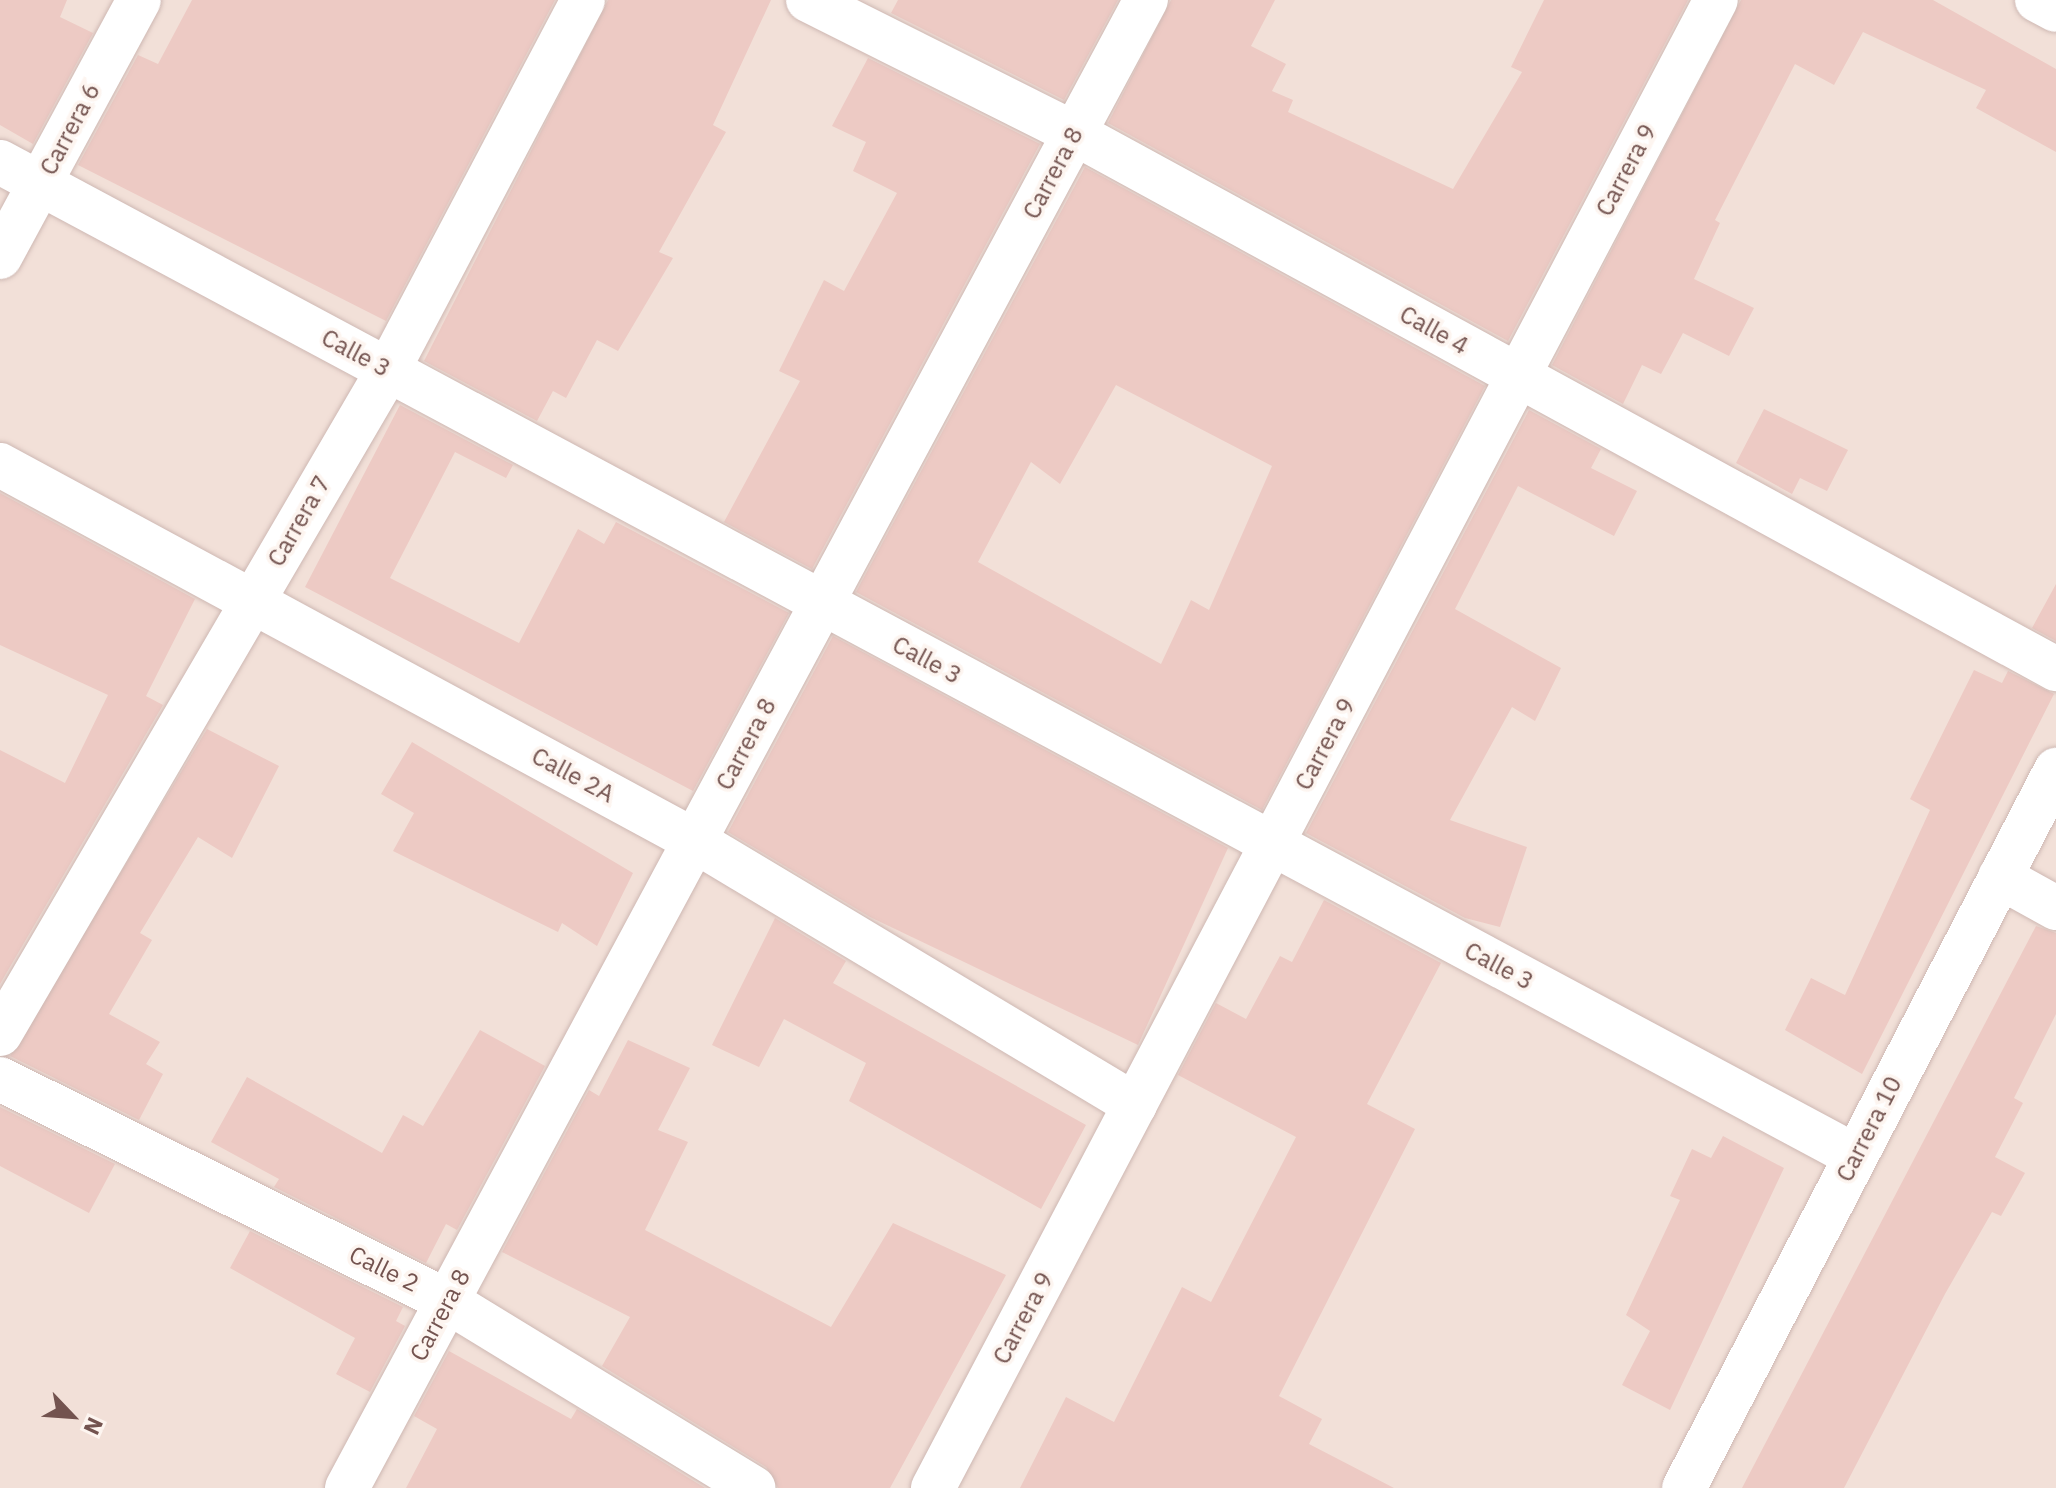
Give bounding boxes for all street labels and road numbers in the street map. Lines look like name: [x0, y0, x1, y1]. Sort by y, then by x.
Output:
street label: Carrera 6: [34, 78, 106, 180]
street label: Carrera 9: [1590, 119, 1662, 221]
street label: Carrera 8: [1017, 122, 1089, 224]
street label: Calle 4: [1395, 299, 1473, 361]
street label: Calle 3: [317, 323, 395, 383]
street label: Carrera 7: [262, 471, 336, 571]
street label: Calle 3: [888, 630, 966, 690]
street label: Carrera 8: [710, 693, 782, 795]
street label: Carrera 9: [1289, 693, 1361, 795]
street label: Calle 2A: [527, 741, 619, 809]
street label: Calle 3: [1460, 936, 1538, 996]
street label: Carrera 10: [1830, 1072, 1908, 1186]
street label: Calle 2: [344, 1240, 424, 1298]
street label: Carrera 8: [404, 1264, 476, 1366]
street label: Carrera 9: [987, 1267, 1059, 1369]

